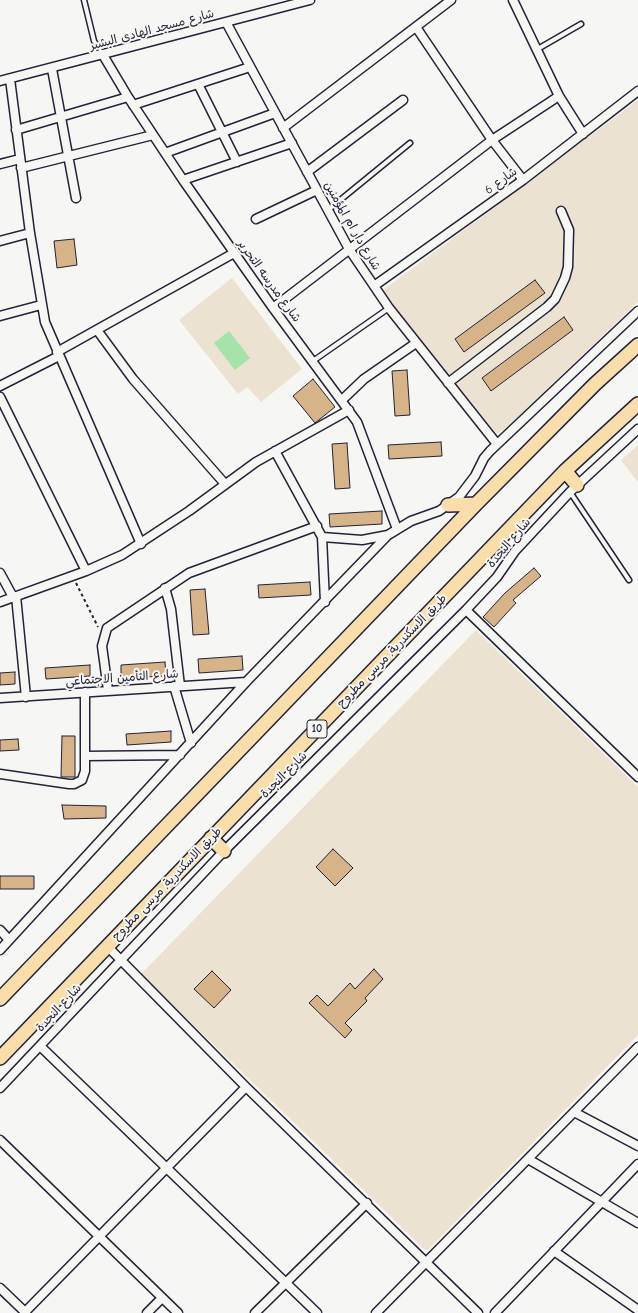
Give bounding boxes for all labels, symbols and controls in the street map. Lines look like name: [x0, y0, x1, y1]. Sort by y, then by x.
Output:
street label: شارع مسجد الهادى البشير: [88, 6, 216, 54]
street label: شارع 6: [482, 164, 520, 198]
street label: شارع دار ام المؤمنين: [321, 179, 383, 273]
street label: شارع مدرسه التحرير: [234, 237, 304, 325]
street label: شارع النجدة: [484, 515, 534, 571]
street label: طريق الاسكندرية, مرسى مطروح: [334, 591, 450, 711]
street label: شارع التأمين الاجتماعي: [65, 667, 179, 689]
road number: 10: [307, 720, 327, 738]
street label: شارع النجدة: [258, 749, 310, 801]
street label: طريق الاسكندرية, مرسى مطروح: [109, 824, 225, 944]
street label: شارع النجدة: [33, 981, 85, 1035]

